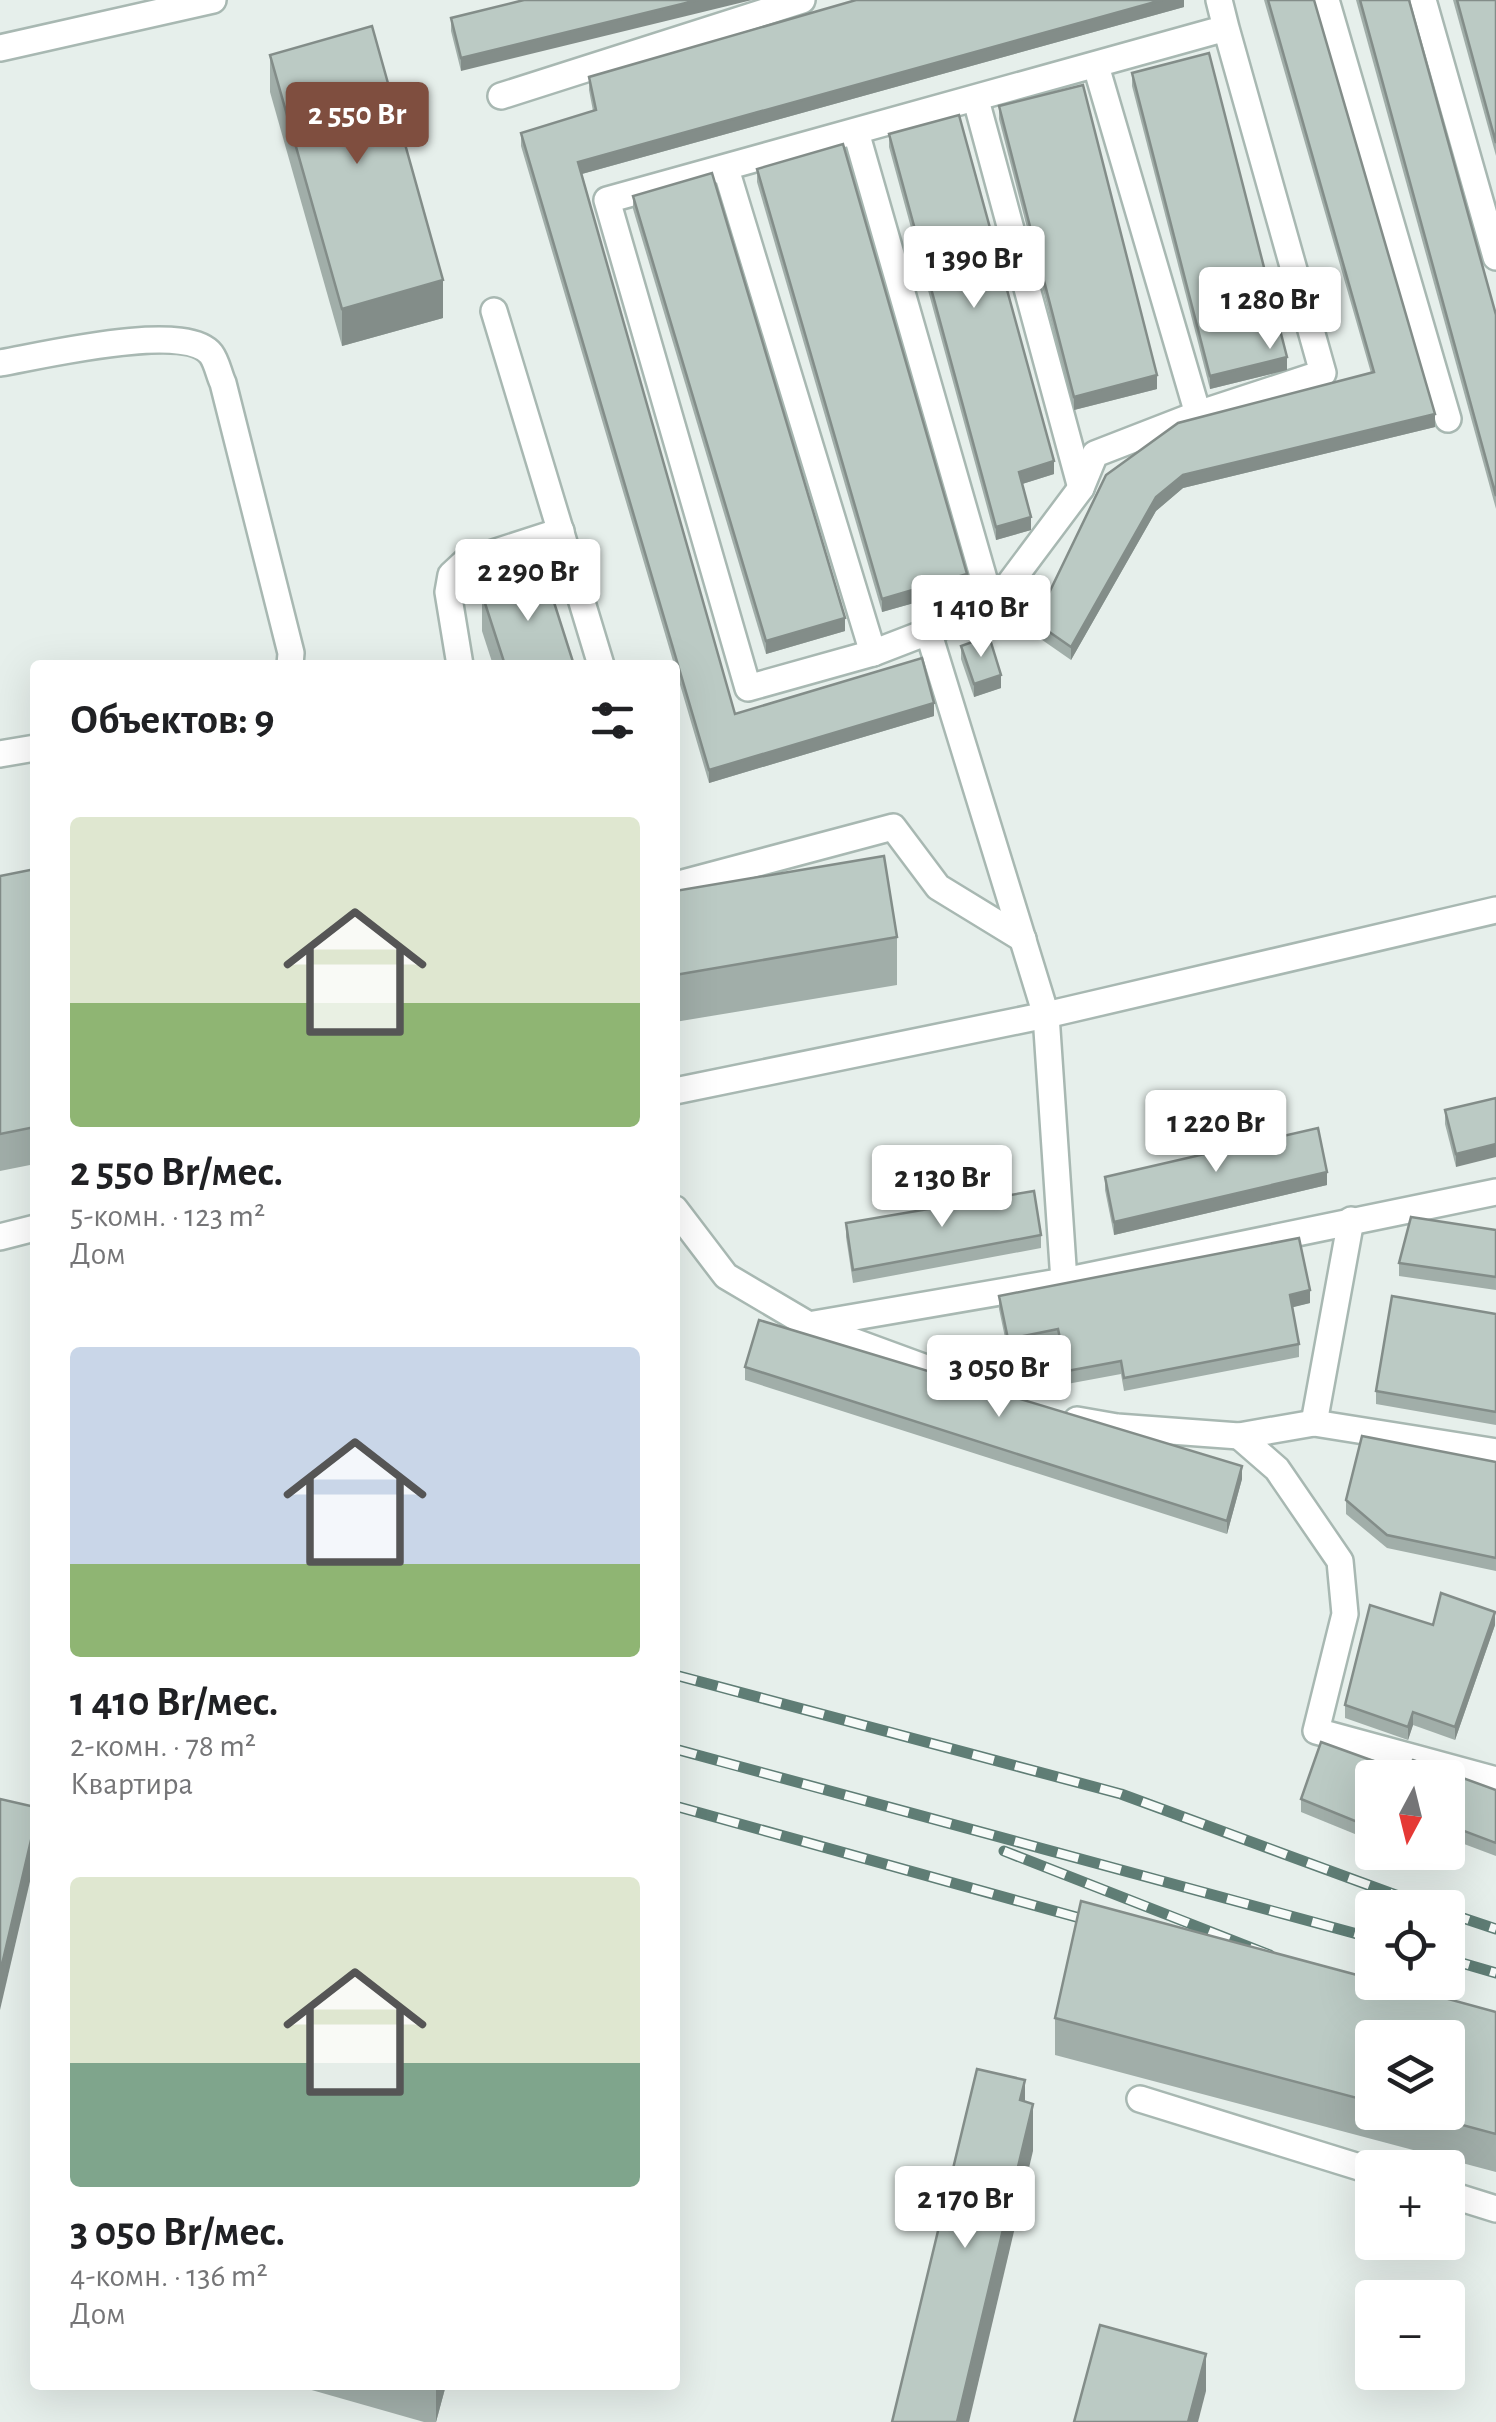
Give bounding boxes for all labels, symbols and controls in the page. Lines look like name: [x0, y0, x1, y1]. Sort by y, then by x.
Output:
pin: 2 550 Br: [254, 82, 460, 167]
text: 2 550 Br: [308, 98, 406, 130]
pin: 1 390 Br: [871, 226, 1077, 311]
text: 1 390 Br: [926, 242, 1022, 274]
pin: 1 280 Br: [1167, 267, 1373, 352]
text: 1 280 Br: [1221, 283, 1319, 315]
pin: 2 290 Br: [425, 539, 631, 624]
text: 2 290 Br: [477, 555, 579, 587]
pin: 1 410 Br: [878, 575, 1084, 660]
text: 1 410 Br: [934, 591, 1028, 623]
icon: filters: [585, 693, 640, 748]
text: Объектов: 9: [70, 699, 274, 741]
icon: home: [265, 882, 445, 1062]
pin: 1 220 Br: [1113, 1090, 1319, 1175]
text: 1 220 Br: [1167, 1106, 1265, 1138]
pin: 2 130 Br: [839, 1145, 1045, 1230]
text: 2 550 Br/мес.: [70, 1151, 283, 1193]
text: 2 130 Br: [894, 1161, 990, 1193]
text: 5-комн. · 123 m²: [70, 1200, 265, 1232]
text: Дом: [70, 1238, 126, 1270]
pin: 3 050 Br: [896, 1335, 1102, 1420]
text: 3 050 Br: [949, 1351, 1049, 1383]
icon: home: [265, 1412, 445, 1592]
text: 1 410 Br/мес.: [70, 1681, 278, 1723]
text: 2-комн. · 78 m²: [70, 1730, 256, 1762]
north arrow: [1355, 1760, 1465, 1870]
map controls: [1355, 1760, 1465, 2390]
text: Квартира: [70, 1768, 193, 1800]
button: locate: [1355, 1890, 1465, 2000]
icon: home: [265, 1942, 445, 2122]
button: layers: [1355, 2020, 1465, 2130]
button: +: [1355, 2150, 1465, 2260]
pin: 2 170 Br: [862, 2166, 1068, 2251]
text: 2 170 Br: [917, 2182, 1013, 2214]
text: 3 050 Br/мес.: [70, 2211, 285, 2253]
text: 4-комн. · 136 m²: [70, 2260, 268, 2292]
button: −: [1355, 2280, 1465, 2390]
text: Дом: [70, 2298, 126, 2330]

